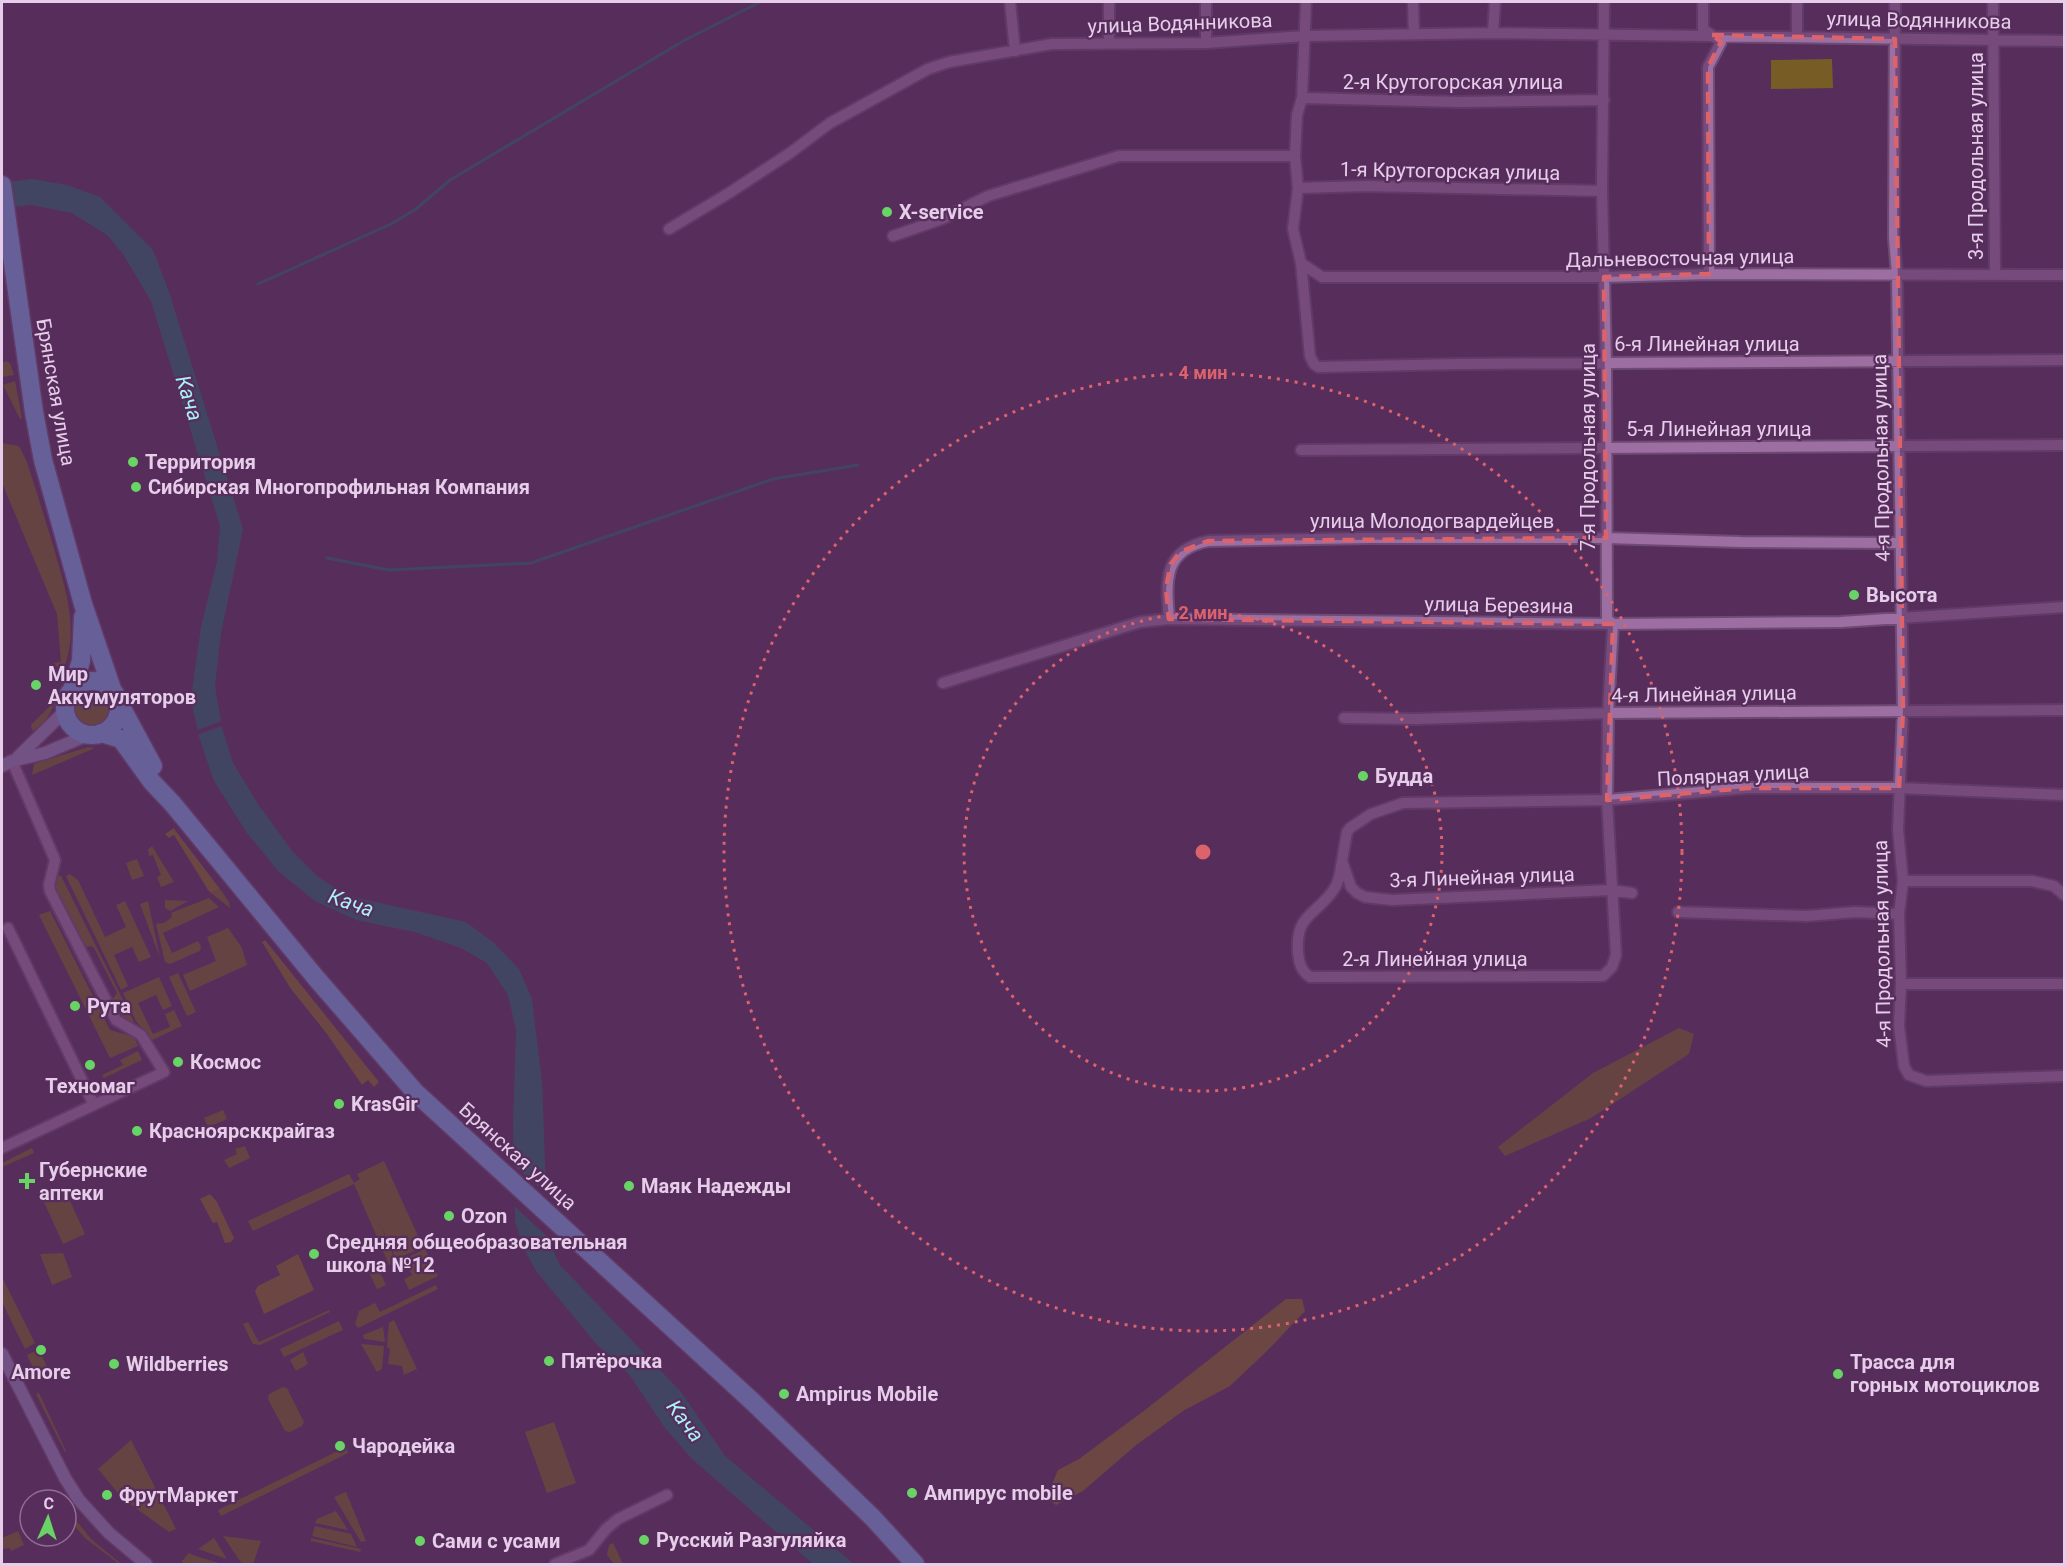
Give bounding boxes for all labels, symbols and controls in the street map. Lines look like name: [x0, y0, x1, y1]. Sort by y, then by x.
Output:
street label: улица Водянникова: [1826, 6, 2012, 34]
street label: улица Водянникова: [1087, 8, 1273, 38]
street label: 3-я Продольная улица: [1964, 52, 1988, 260]
street label: 2-я Крутогорская улица: [1343, 70, 1563, 94]
street label: 1-я Крутогорская улица: [1340, 157, 1560, 185]
place label: X-service: [899, 200, 984, 224]
marker: X-service: [880, 205, 894, 219]
street label: Дальневосточная улица: [1566, 244, 1794, 272]
street label: Брянская улица: [31, 316, 81, 468]
street label: 6-я Линейная улица: [1614, 332, 1800, 356]
street label: 7-я Продольная улица: [1576, 343, 1600, 551]
street label: 4-я Продольная улица: [1867, 354, 1895, 562]
text: 4 мин: [1179, 362, 1227, 383]
water label: Кача: [170, 372, 208, 424]
street label: 5-я Линейная улица: [1626, 417, 1812, 441]
place label: Территория: [145, 450, 256, 474]
marker: Территория: [126, 455, 140, 469]
place label: Сибирская Многопрофильная Компания: [148, 475, 530, 499]
marker: Сибирская Многопрофильная Компания: [129, 480, 143, 494]
street label: улица Молодогвардейцев: [1310, 509, 1554, 533]
place label: Высота: [1866, 583, 1938, 607]
marker: Высота: [1847, 588, 1861, 602]
street label: улица Березина: [1424, 592, 1574, 618]
text: 2 мин: [1179, 602, 1227, 623]
place label: Мир Аккумуляторов: [48, 662, 196, 709]
marker: Мир Аккумуляторов: [29, 678, 43, 692]
street label: 4-я Линейная улица: [1611, 680, 1797, 708]
street label: Полярная улица: [1656, 759, 1810, 791]
place label: Будда: [1375, 764, 1433, 788]
marker: Будда: [1356, 769, 1370, 783]
street label: 4-я Продольная улица: [1868, 840, 1896, 1048]
centre of rings: [1193, 842, 1213, 862]
street label: 3-я Линейная улица: [1389, 862, 1575, 892]
water label: Кача: [325, 884, 377, 922]
street label: 2-я Линейная улица: [1342, 947, 1528, 971]
place label: Рута: [87, 994, 131, 1018]
marker: Рута: [68, 999, 82, 1013]
place label: Космос: [190, 1050, 261, 1074]
marker: Космос: [171, 1055, 185, 1069]
marker: Техномаг: [83, 1058, 97, 1072]
place label: Техномаг: [45, 1074, 135, 1098]
place label: KrasGir: [351, 1092, 419, 1116]
marker: KrasGir: [332, 1097, 346, 1111]
street label: Брянская улица: [454, 1097, 582, 1215]
place label: Красноярсккрайгаз: [149, 1119, 335, 1143]
marker: Красноярсккрайгаз: [130, 1124, 144, 1138]
place label: Губернские аптеки: [39, 1158, 147, 1205]
marker: Губернские аптеки: [20, 1174, 34, 1188]
place label: Маяк Надежды: [641, 1174, 791, 1198]
marker: Маяк Надежды: [622, 1179, 636, 1193]
place label: Ozon: [461, 1204, 507, 1228]
marker: Ozon: [442, 1209, 456, 1223]
place label: Средняя общеобразовательная школа №12: [326, 1230, 628, 1277]
marker: Средняя общеобразовательная школа №12: [307, 1247, 321, 1261]
marker: Amore: [34, 1343, 48, 1357]
place label: Пятёрочка: [561, 1349, 663, 1373]
place label: Трасса для горных мотоциклов: [1850, 1350, 2040, 1397]
place label: Wildberries: [126, 1352, 228, 1376]
marker: Пятёрочка: [542, 1354, 556, 1368]
marker: Wildberries: [107, 1357, 121, 1371]
place label: Amore: [11, 1360, 71, 1384]
marker: Трасса для горных мотоциклов: [1831, 1367, 1845, 1381]
place label: Ampirus Mobile: [796, 1382, 938, 1406]
marker: Ampirus Mobile: [777, 1387, 791, 1401]
water label: Кача: [661, 1395, 709, 1447]
place label: Чародейка: [352, 1434, 455, 1458]
marker: Чародейка: [333, 1439, 347, 1453]
place label: Ампирус mobile: [924, 1481, 1073, 1505]
place label: ФрутМаркет: [119, 1483, 238, 1507]
marker: Ампирус mobile: [905, 1486, 919, 1500]
north arrow: [18, 1488, 78, 1548]
marker: ФрутМаркет: [100, 1488, 114, 1502]
text: С: [43, 1494, 54, 1513]
place label: Русский Разгуляйка: [656, 1528, 847, 1552]
place label: Сами с усами: [432, 1529, 560, 1553]
marker: Русский Разгуляйка: [637, 1533, 651, 1547]
marker: Сами с усами: [413, 1534, 427, 1548]

